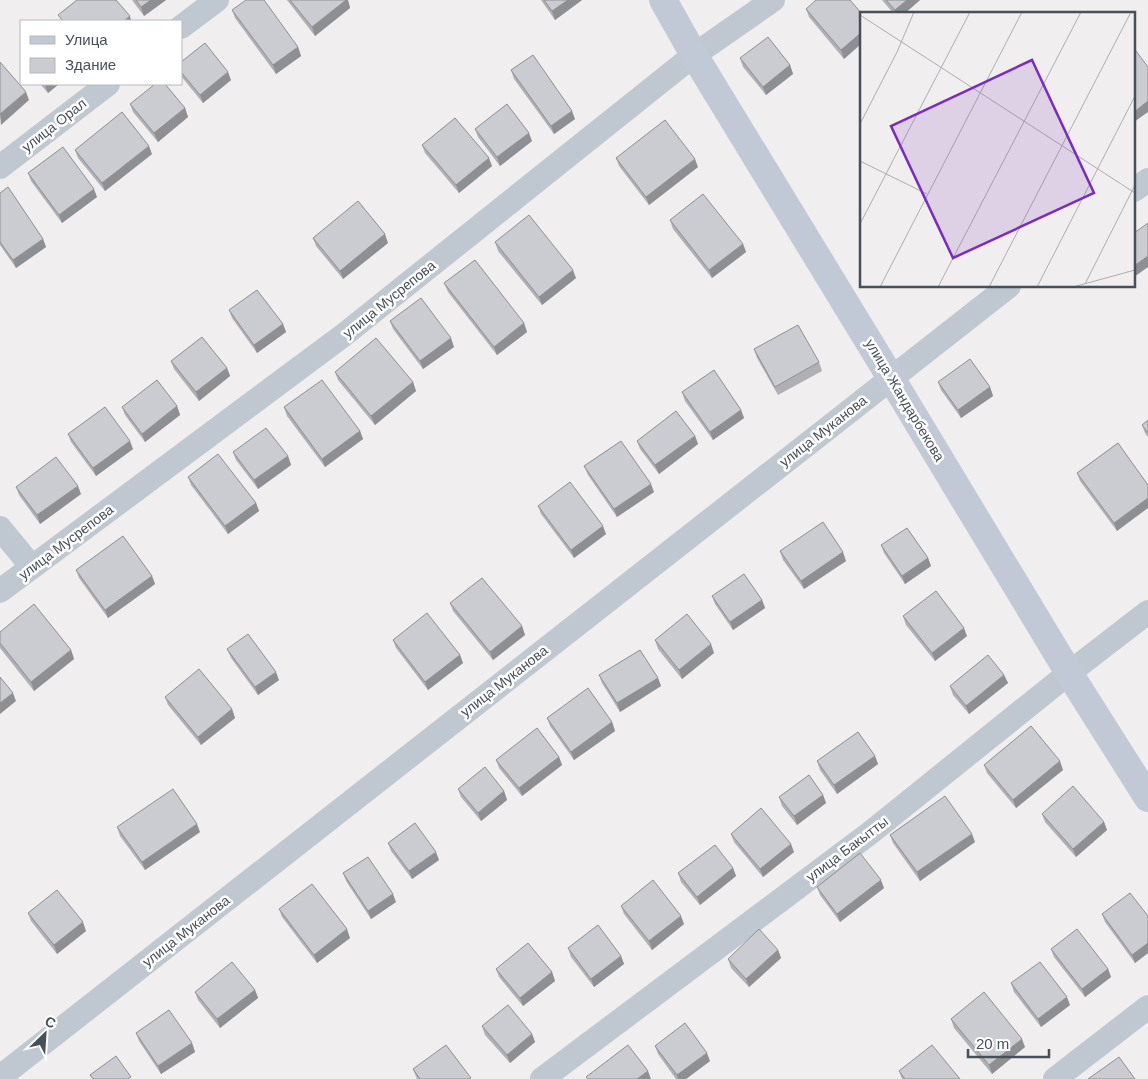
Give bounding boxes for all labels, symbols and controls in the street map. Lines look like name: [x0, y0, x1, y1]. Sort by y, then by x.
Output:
inset map: [860, 12, 1136, 288]
legend: [20, 20, 182, 85]
text: Улица: [65, 31, 108, 48]
text: Здание: [65, 56, 116, 73]
street label: улица Орал: [19, 95, 89, 155]
street label: улица Мусрепова: [340, 257, 439, 341]
street label: улица Жандарбекова: [862, 336, 948, 464]
street label: улица Муканова: [776, 392, 870, 470]
street label: улица Мусрепова: [16, 501, 117, 583]
street label: улица Муканова: [457, 642, 551, 720]
street label: улица Бакытты: [803, 813, 891, 885]
street label: улица Муканова: [139, 892, 233, 970]
north arrow: [20, 1009, 70, 1059]
text: С: [43, 1013, 58, 1032]
scale bar: [968, 1026, 1049, 1058]
text: 20 m: [976, 1035, 1009, 1052]

